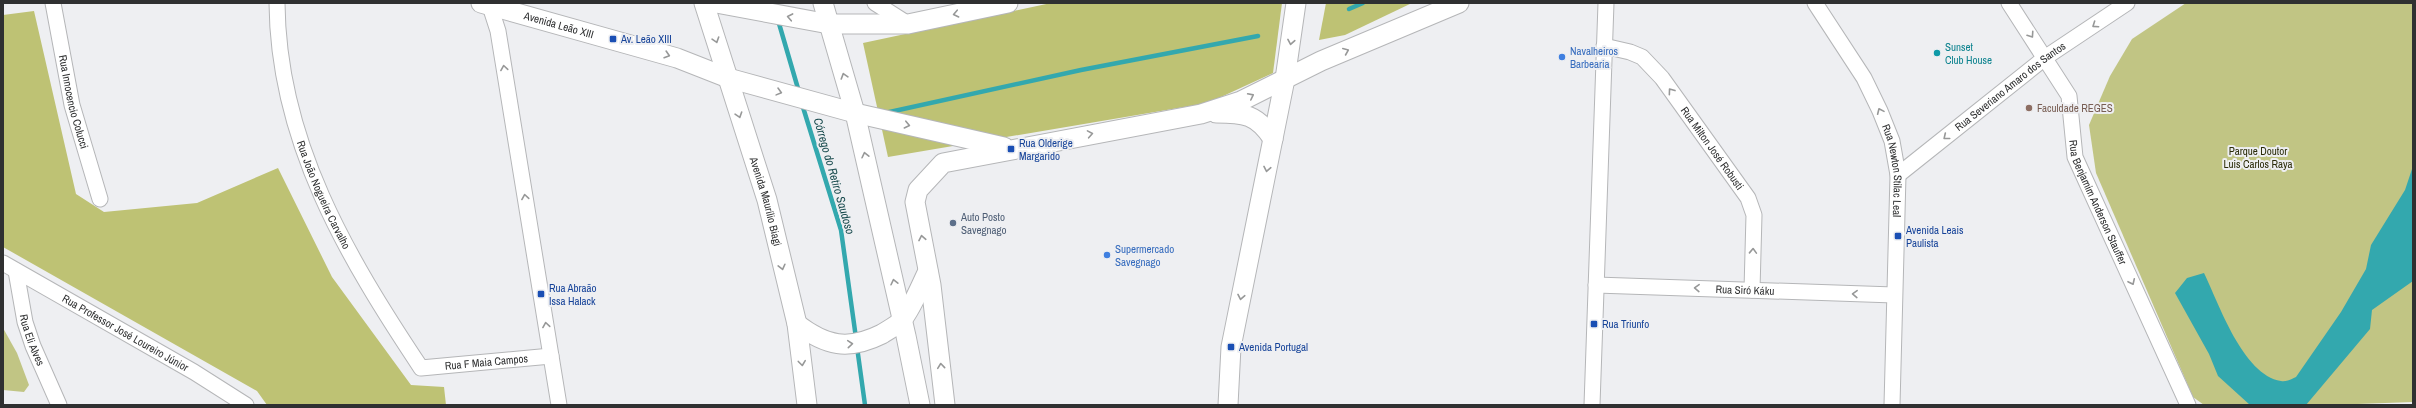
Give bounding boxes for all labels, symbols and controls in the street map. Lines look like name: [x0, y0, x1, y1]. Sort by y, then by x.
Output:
street label: Avenida Leão XIII: [522, 8, 595, 41]
one-way arrow: [953, 9, 959, 17]
one-way arrow: [787, 13, 794, 22]
one-way arrow: [2092, 20, 2099, 27]
one-way arrow: [2026, 31, 2033, 38]
place label: Av. Leão XIII: [620, 32, 672, 46]
marker: Av. Leão XIII: [608, 34, 618, 44]
one-way arrow: [711, 36, 719, 43]
one-way arrow: [1288, 39, 1296, 45]
street label: Rua Severiano Amaro dos Santos: [1952, 39, 2069, 134]
place label: Sunset Club House: [1945, 40, 1992, 67]
place label: Navalheiros Barbearia: [1570, 44, 1619, 71]
one-way arrow: [1341, 48, 1349, 56]
marker: Sunset Club House: [1932, 48, 1942, 58]
one-way arrow: [663, 50, 670, 59]
marker: Navalheiros Barbearia: [1557, 52, 1567, 62]
street label: Rua Innocencio Colucci: [56, 54, 92, 150]
one-way arrow: [500, 65, 509, 72]
one-way arrow: [840, 72, 849, 79]
one-way arrow: [775, 87, 782, 96]
one-way arrow: [1669, 88, 1676, 95]
one-way arrow: [1246, 93, 1254, 101]
place label: Faculdade REGES: [2037, 101, 2113, 115]
marker: Faculdade REGES: [2024, 103, 2034, 113]
street label: Rua Milton José Robusti: [1678, 104, 1747, 192]
one-way arrow: [1877, 108, 1885, 116]
one-way arrow: [735, 111, 743, 118]
water label: Córrego do Retiro Saudoso: [810, 116, 858, 237]
one-way arrow: [904, 120, 910, 128]
street label: Rua Newton Stilac Leal: [1879, 122, 1905, 217]
one-way arrow: [1087, 130, 1094, 139]
one-way arrow: [1944, 132, 1951, 139]
place label: Rua Olderige Margarido: [1019, 136, 1073, 163]
street label: Rua João Nogueira Carvalho: [294, 139, 354, 251]
street label: Rua Benjamim Anderson Stauffer: [2066, 139, 2130, 267]
marker: Rua Olderige Margarido: [1006, 144, 1016, 154]
park label: Parque Doutor Luis Carlos Raya: [2223, 144, 2293, 171]
one-way arrow: [861, 152, 869, 158]
street label: Avenida Maurílio Biagi: [746, 154, 785, 247]
one-way arrow: [1263, 166, 1271, 172]
one-way arrow: [522, 194, 530, 200]
place label: Auto Posto Savegnago: [960, 210, 1007, 237]
marker: Auto Posto Savegnago: [948, 218, 958, 228]
place label: Avenida Leais Paulista: [1905, 223, 1964, 250]
marker: Avenida Leais Paulista: [1893, 231, 1903, 241]
one-way arrow: [919, 235, 927, 241]
place label: Supermercado Savegnago: [1115, 242, 1174, 269]
one-way arrow: [1749, 248, 1757, 254]
marker: Supermercado Savegnago: [1102, 250, 1112, 260]
one-way arrow: [778, 264, 786, 270]
one-way arrow: [2127, 277, 2135, 285]
one-way arrow: [890, 279, 898, 285]
place label: Rua Abraão Issa Halack: [549, 281, 597, 308]
street label: Rua Siró Káku: [1715, 282, 1775, 298]
one-way arrow: [1694, 284, 1700, 292]
marker: Rua Abraão Issa Halack: [536, 289, 546, 299]
one-way arrow: [1852, 289, 1858, 298]
street label: Rua Professor José Loureiro Júnior: [60, 291, 191, 374]
one-way arrow: [1238, 294, 1246, 300]
street label: Rua Eli Alves: [17, 313, 48, 368]
place label: Rua Triunfo: [1602, 317, 1649, 331]
marker: Rua Triunfo: [1589, 319, 1599, 329]
one-way arrow: [543, 322, 551, 328]
one-way arrow: [847, 339, 853, 348]
place label: Avenida Portugal: [1238, 340, 1308, 354]
marker: Avenida Portugal: [1226, 342, 1236, 352]
street label: Rua F Maia Campos: [444, 351, 529, 373]
one-way arrow: [797, 360, 806, 366]
one-way arrow: [937, 363, 946, 369]

